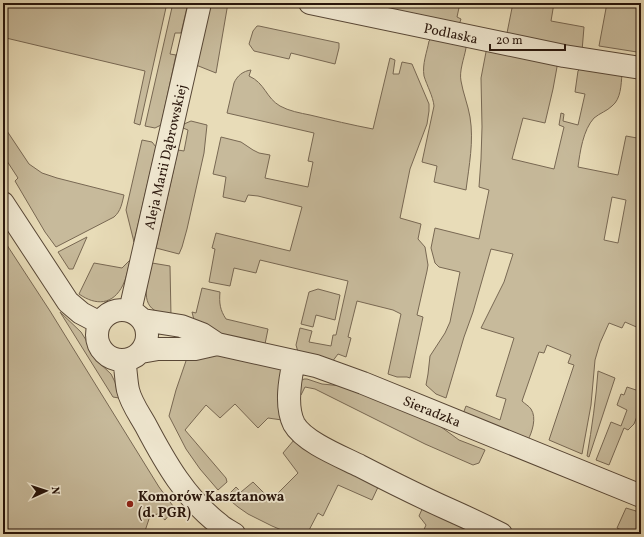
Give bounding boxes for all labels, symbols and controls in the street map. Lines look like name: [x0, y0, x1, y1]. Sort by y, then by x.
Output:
street label: Podlaska: [422, 19, 480, 49]
scale bar: [490, 26, 565, 52]
text: 20 m: [496, 33, 523, 49]
street label: Aleja Marii Dąbrowskiej: [140, 83, 192, 232]
street label: Sieradzka: [400, 392, 463, 433]
north arrow: [26, 471, 66, 511]
text: N: [47, 486, 62, 495]
place label: Komorów Kasztanowa (d. PGR): [138, 488, 285, 523]
marker: Komorów Kasztanowa (d. PGR): [125, 499, 135, 509]

